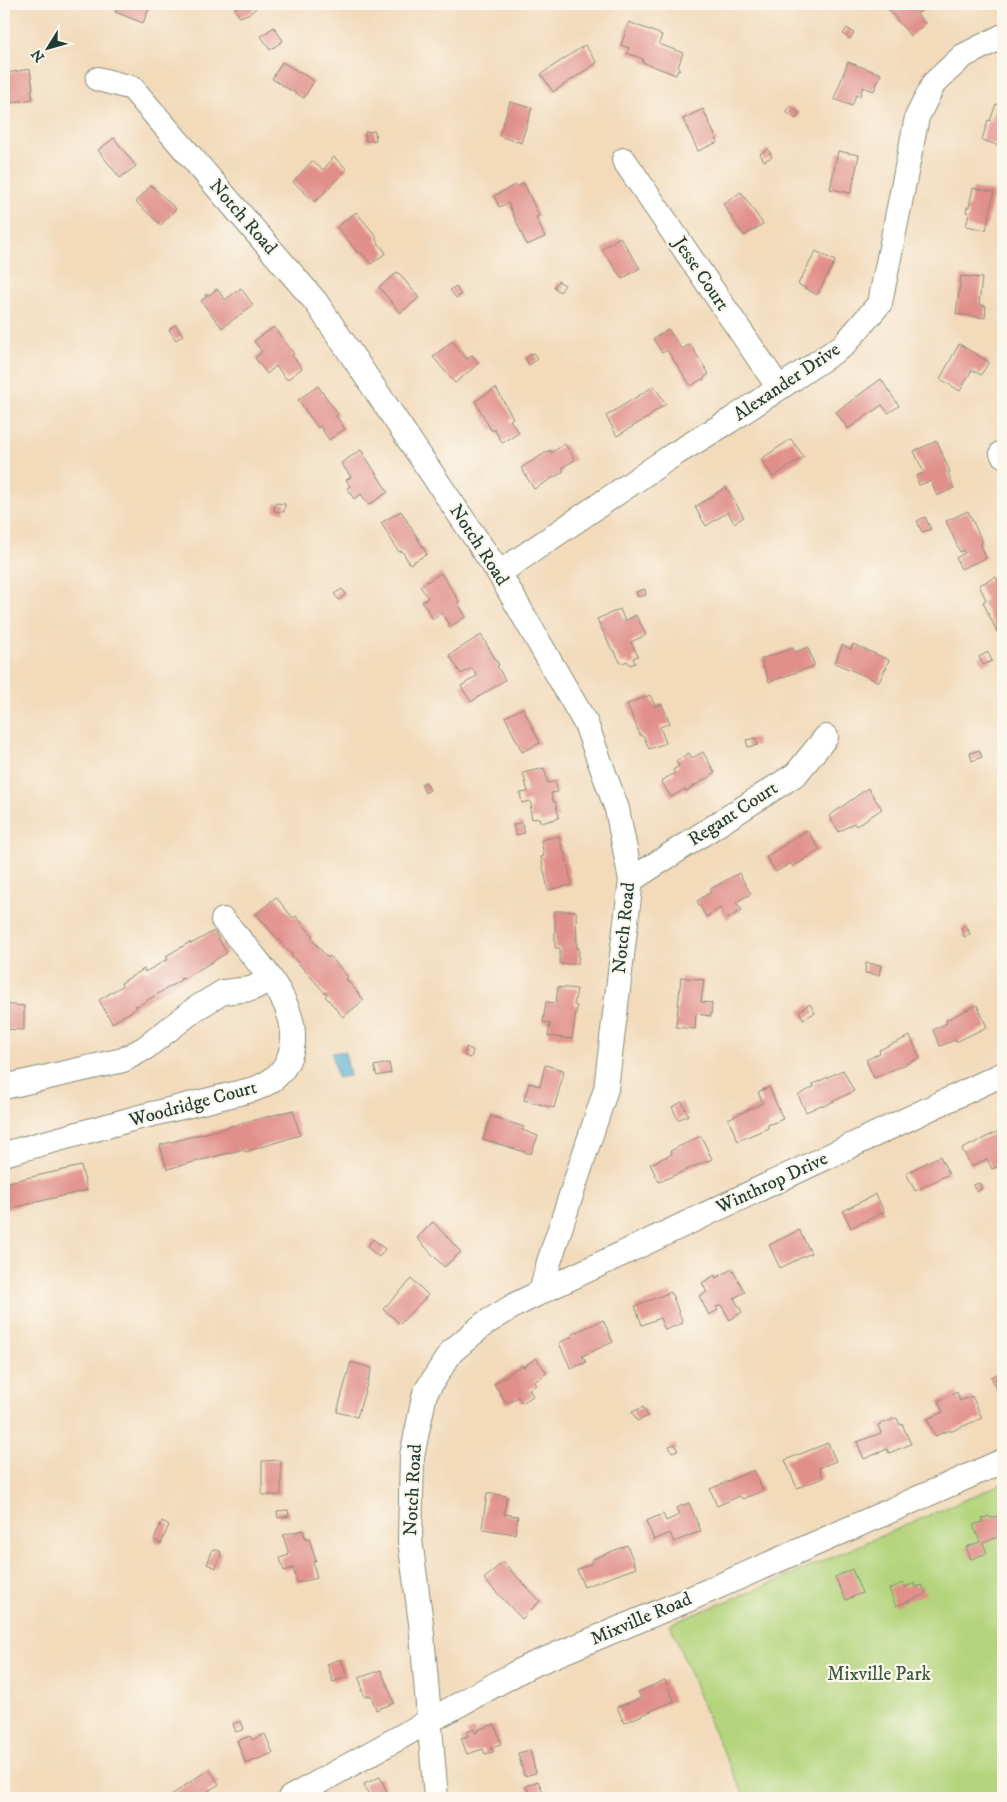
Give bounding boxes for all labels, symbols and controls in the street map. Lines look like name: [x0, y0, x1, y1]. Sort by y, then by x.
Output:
north arrow: [22, 22, 72, 72]
text: N: [27, 45, 49, 65]
street label: Notch Road: [204, 175, 282, 260]
street label: Jesse Court: [667, 231, 734, 315]
street label: Alexander Drive: [729, 338, 845, 426]
street label: Notch Road: [444, 500, 514, 590]
street label: Regant Court: [684, 777, 782, 851]
street label: Notch Road: [608, 880, 640, 975]
street label: Woodridge Court: [126, 1076, 259, 1132]
street label: Winthrop Drive: [712, 1147, 832, 1219]
street label: Notch Road: [399, 1443, 427, 1537]
street label: Mixville Road: [587, 1587, 695, 1651]
park label: Mixville Park: [827, 1663, 931, 1686]

